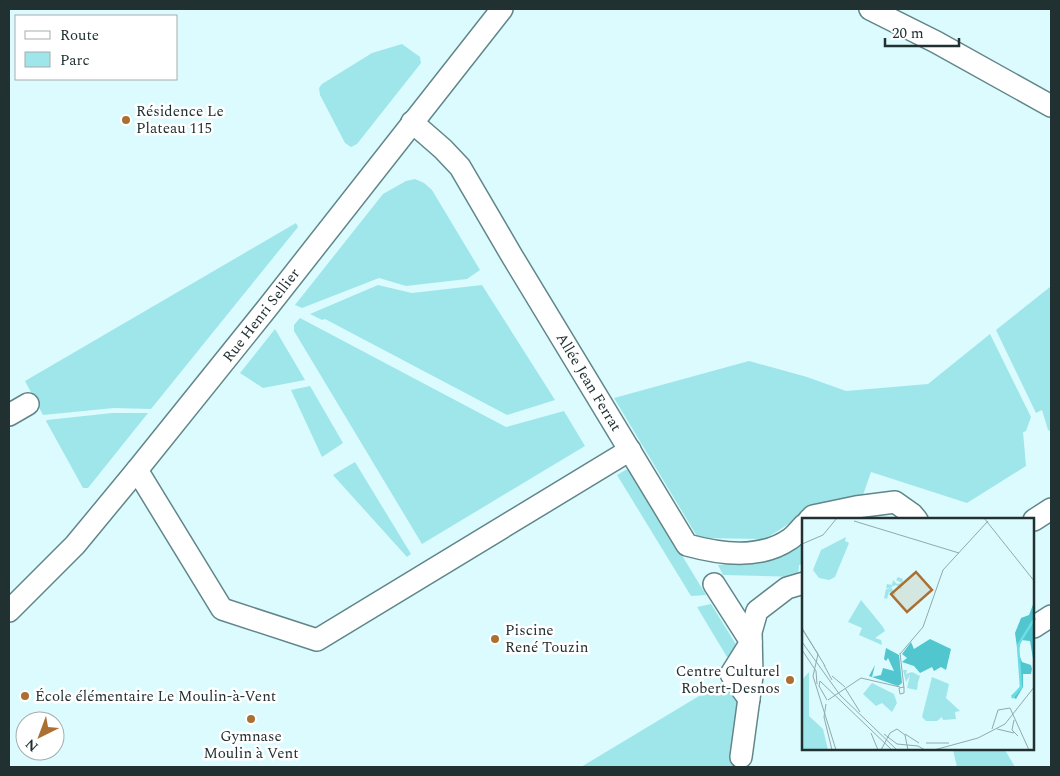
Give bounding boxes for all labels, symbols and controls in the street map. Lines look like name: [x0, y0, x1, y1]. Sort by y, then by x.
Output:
legend: [15, 15, 178, 80]
scale bar: [885, 15, 959, 47]
text: 20 m: [892, 22, 924, 45]
text: Route: [60, 24, 99, 47]
text: Parc: [60, 49, 90, 72]
place label: Résidence Le Plateau 115: [136, 100, 224, 140]
marker: Résidence Le Plateau 115: [120, 114, 132, 126]
street label: Rue Henri Sellier: [217, 263, 306, 367]
street label: Allée Jean Ferrat: [550, 328, 627, 436]
inset map: [802, 518, 1035, 751]
place label: Piscine René Touzin: [505, 619, 589, 659]
marker: Piscine René Touzin: [489, 633, 501, 645]
place label: Centre Culturel Robert-Desnos: [676, 660, 780, 700]
marker: Centre Culturel Robert-Desnos: [784, 674, 796, 686]
place label: École élémentaire Le Moulin-à-Vent: [35, 685, 276, 708]
marker: École élémentaire Le Moulin-à-Vent: [19, 690, 31, 702]
north arrow: [15, 711, 65, 761]
marker: Gymnase Moulin à Vent: [245, 713, 257, 725]
place label: Gymnase Moulin à Vent: [203, 725, 299, 765]
text: N: [20, 734, 43, 757]

